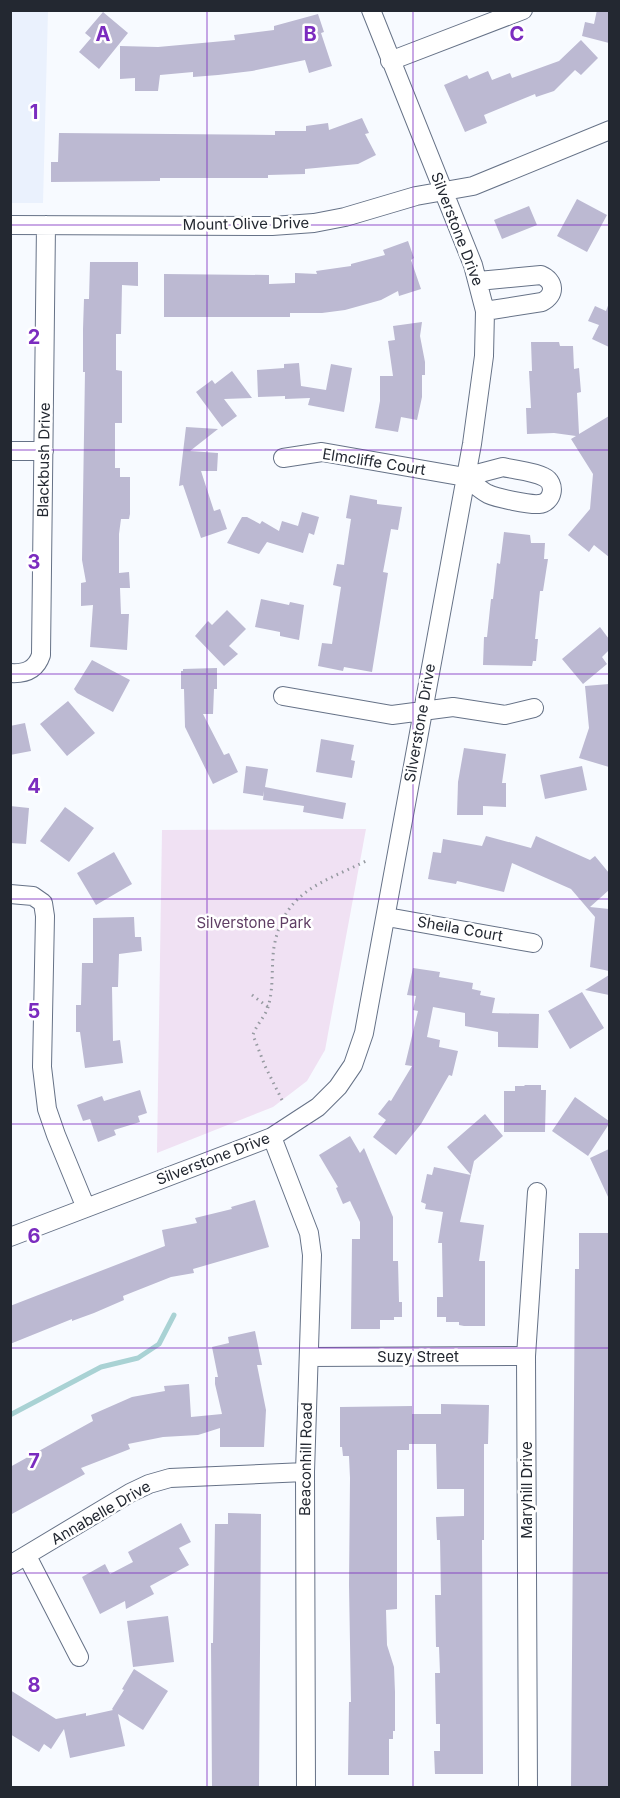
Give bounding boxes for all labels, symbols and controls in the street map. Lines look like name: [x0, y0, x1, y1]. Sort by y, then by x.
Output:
text: A: [96, 22, 111, 46]
text: B: [303, 22, 317, 46]
text: C: [510, 22, 524, 46]
text: 1: [30, 100, 38, 124]
street label: Silverstone Drive: [427, 169, 488, 288]
street label: Mount Olive Drive: [183, 213, 309, 234]
text: 2: [28, 325, 40, 349]
street label: Blackbush Drive: [33, 402, 54, 518]
street label: Elmcliffe Court: [321, 444, 427, 479]
text: 3: [28, 550, 40, 574]
street label: Silverstone Drive: [400, 662, 439, 784]
text: 4: [27, 774, 41, 798]
street label: Sheila Court: [416, 912, 505, 945]
park label: Silverstone Park: [196, 913, 312, 932]
text: 5: [28, 999, 40, 1023]
street label: Silverstone Drive: [153, 1128, 272, 1189]
text: 6: [28, 1224, 41, 1248]
street label: Suzy Street: [377, 1347, 459, 1366]
street label: Beaconhill Road: [295, 1402, 316, 1516]
street label: Maryhill Drive: [517, 1441, 536, 1539]
text: 7: [28, 1449, 40, 1473]
street label: Annabelle Drive: [48, 1476, 154, 1549]
text: 8: [27, 1673, 41, 1697]

